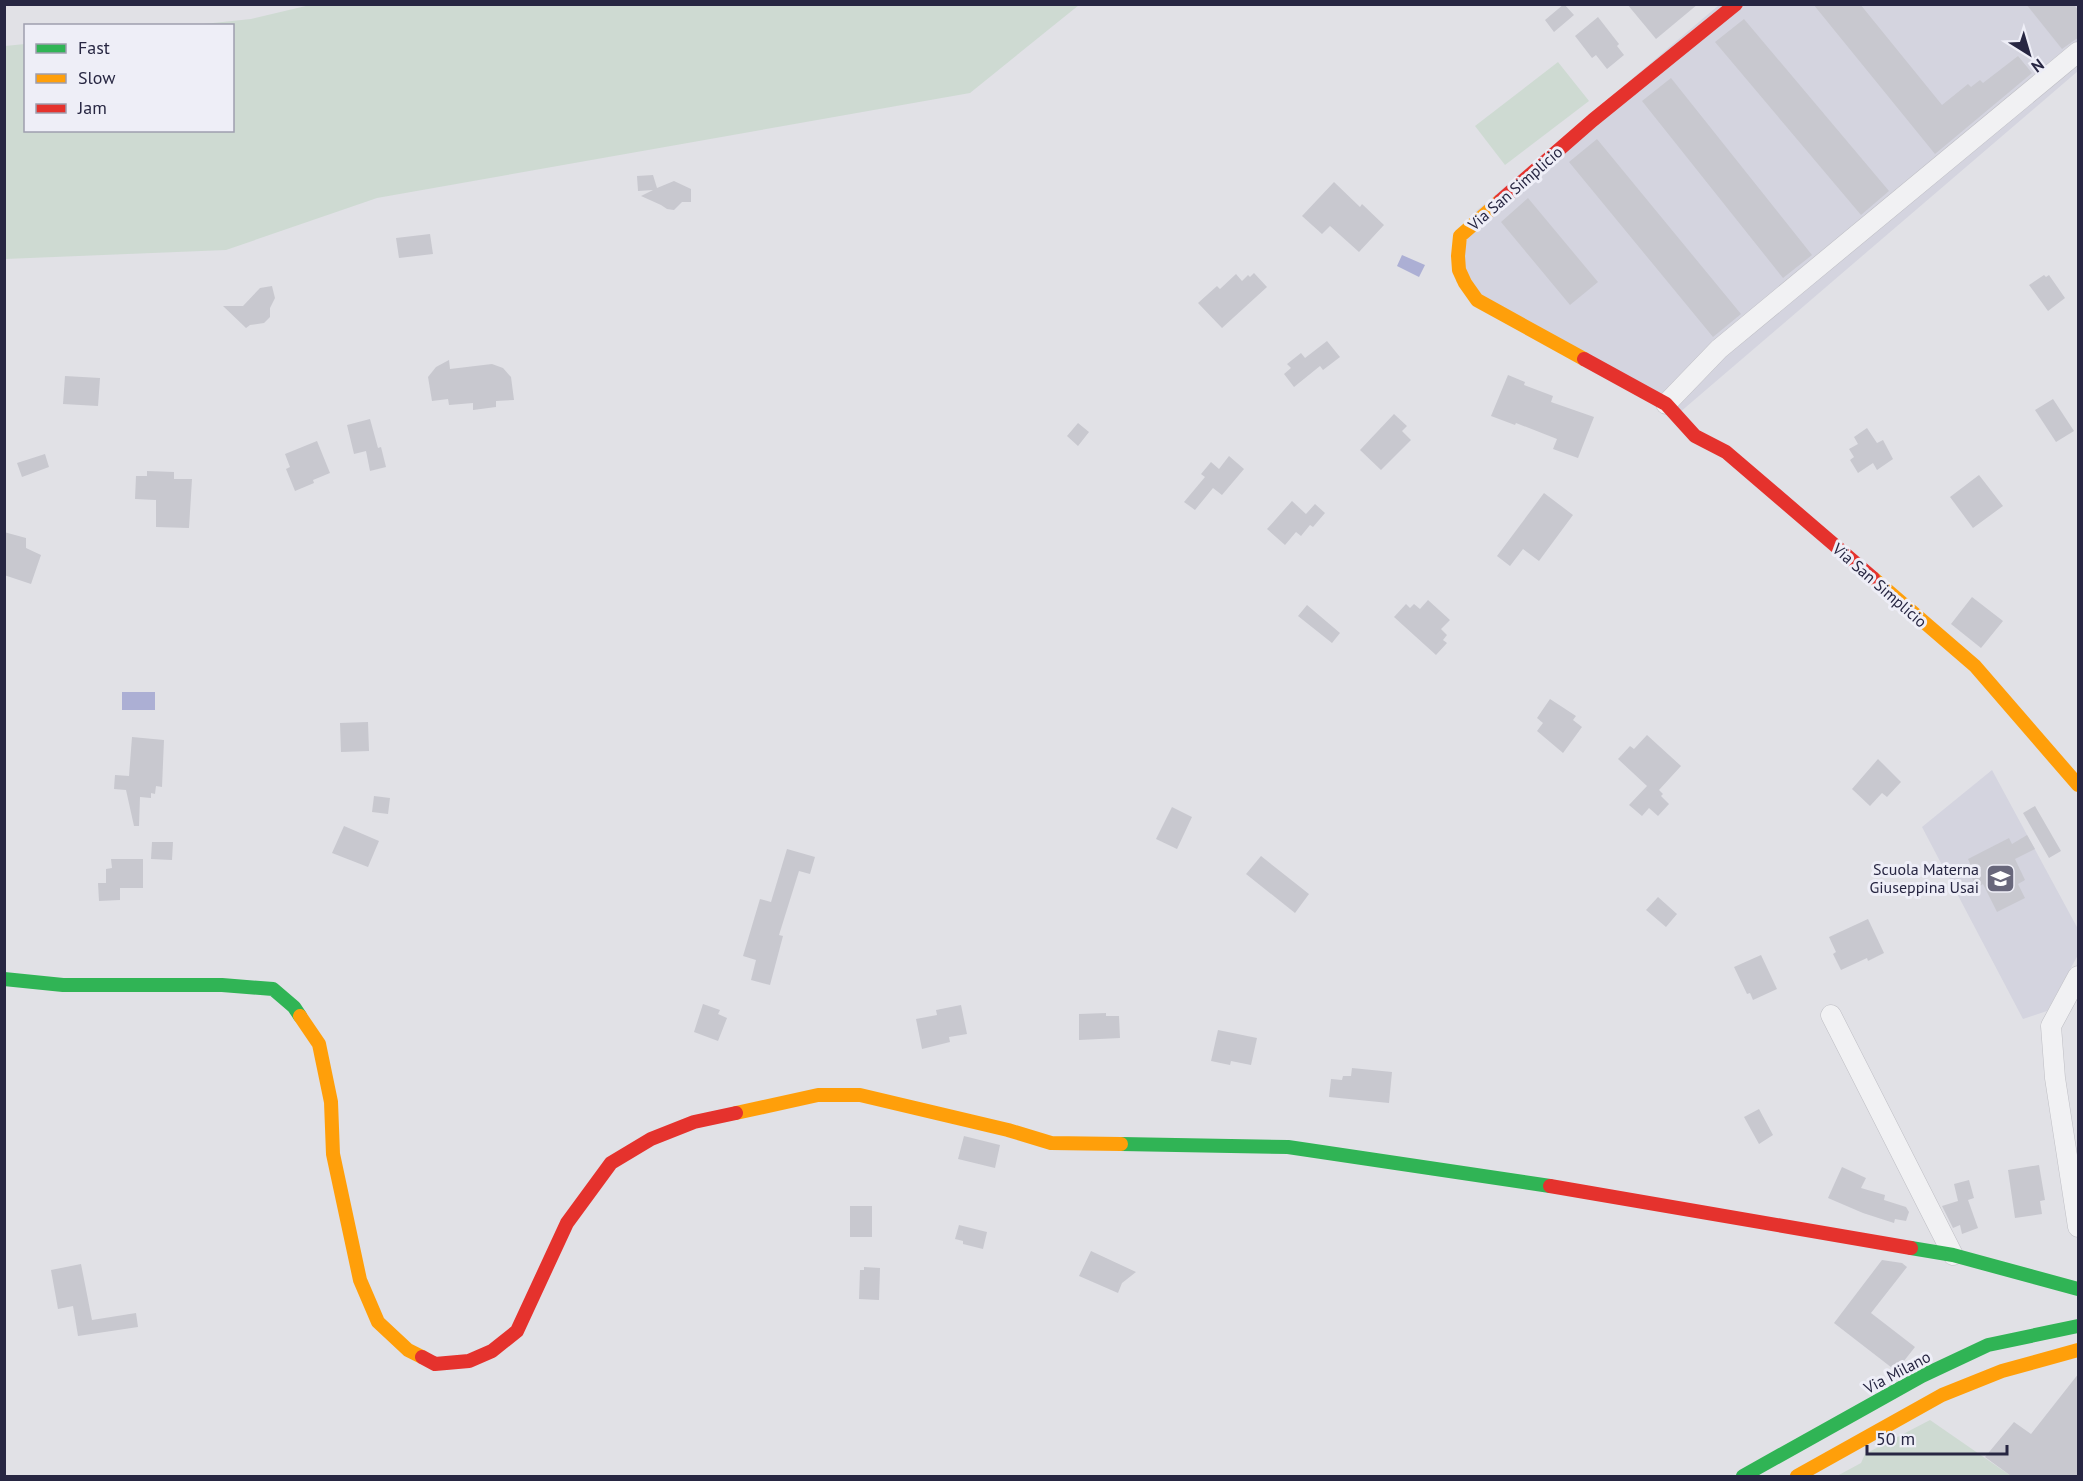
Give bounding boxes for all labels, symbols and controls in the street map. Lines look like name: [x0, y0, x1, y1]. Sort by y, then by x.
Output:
legend: [24, 24, 234, 132]
north arrow: [1999, 24, 2059, 84]
text: Fast: [78, 36, 110, 59]
text: N: [2028, 55, 2048, 77]
text: Slow: [78, 66, 116, 89]
text: Jam: [77, 96, 107, 119]
street label: Via San Simplicio: [1463, 142, 1566, 235]
street label: Via San Simplicio: [1828, 538, 1931, 631]
place label: Scuola Materna Giuseppina Usai: [1869, 859, 1979, 897]
school or university icon: Scuola Materna Giuseppina Usai: [1984, 862, 2016, 894]
street label: Via Milano: [1859, 1346, 1934, 1398]
scale bar: [1867, 1418, 2006, 1456]
text: 50 m: [1876, 1427, 1915, 1450]

